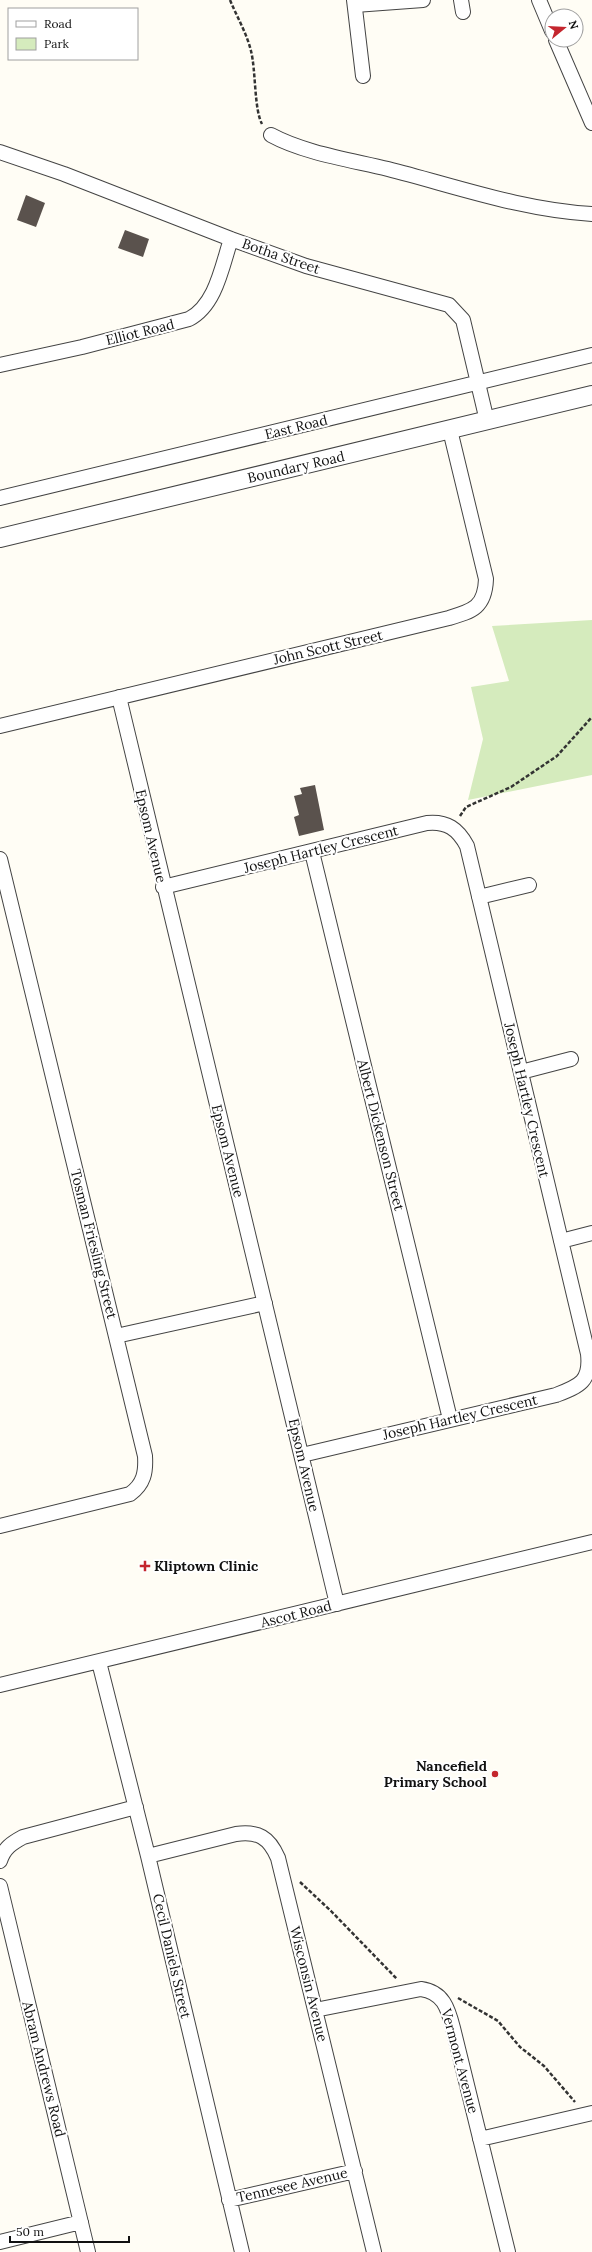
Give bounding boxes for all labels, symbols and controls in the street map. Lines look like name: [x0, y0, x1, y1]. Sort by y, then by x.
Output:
legend: [8, 8, 138, 60]
north arrow: [544, 8, 584, 48]
text: Road: [44, 16, 72, 31]
text: N: [566, 19, 582, 32]
text: Park: [44, 36, 70, 51]
street label: Botha Street: [240, 234, 323, 278]
street label: Elliot Road: [104, 315, 176, 349]
street label: East Road: [263, 411, 329, 443]
street label: Boundary Road: [246, 447, 346, 487]
street label: John Scott Street: [271, 626, 385, 669]
street label: Epsom Avenue: [132, 788, 171, 885]
street label: Joseph Hartley Crescent: [241, 821, 401, 877]
street label: Joseph Hartley Crescent: [500, 1020, 554, 1180]
street label: Albert Dickenson Street: [353, 1056, 409, 1213]
street label: Epsom Avenue: [208, 1103, 248, 1200]
street label: Tosman Friesling Street: [67, 1167, 121, 1321]
street label: Joseph Hartley Crescent: [380, 1390, 540, 1444]
street label: Epsom Avenue: [285, 1417, 324, 1514]
place label: Kliptown Clinic: [154, 1557, 259, 1575]
marker: Kliptown Clinic: [139, 1560, 151, 1572]
street label: Ascot Road: [258, 1597, 333, 1632]
place label: Nancefield Primary School: [384, 1757, 488, 1791]
marker: Nancefield Primary School: [490, 1769, 500, 1779]
street label: Cecil Daniels Street: [149, 1892, 195, 2021]
street label: Wisconsin Avenue: [286, 1924, 332, 2044]
street label: Abram Andrews Road: [18, 1998, 70, 2139]
street label: Vermont Avenue: [437, 2006, 483, 2116]
street label: Tennesee Avenue: [235, 2163, 350, 2207]
scale bar: [10, 2218, 129, 2244]
text: 50 m: [16, 2224, 44, 2239]

